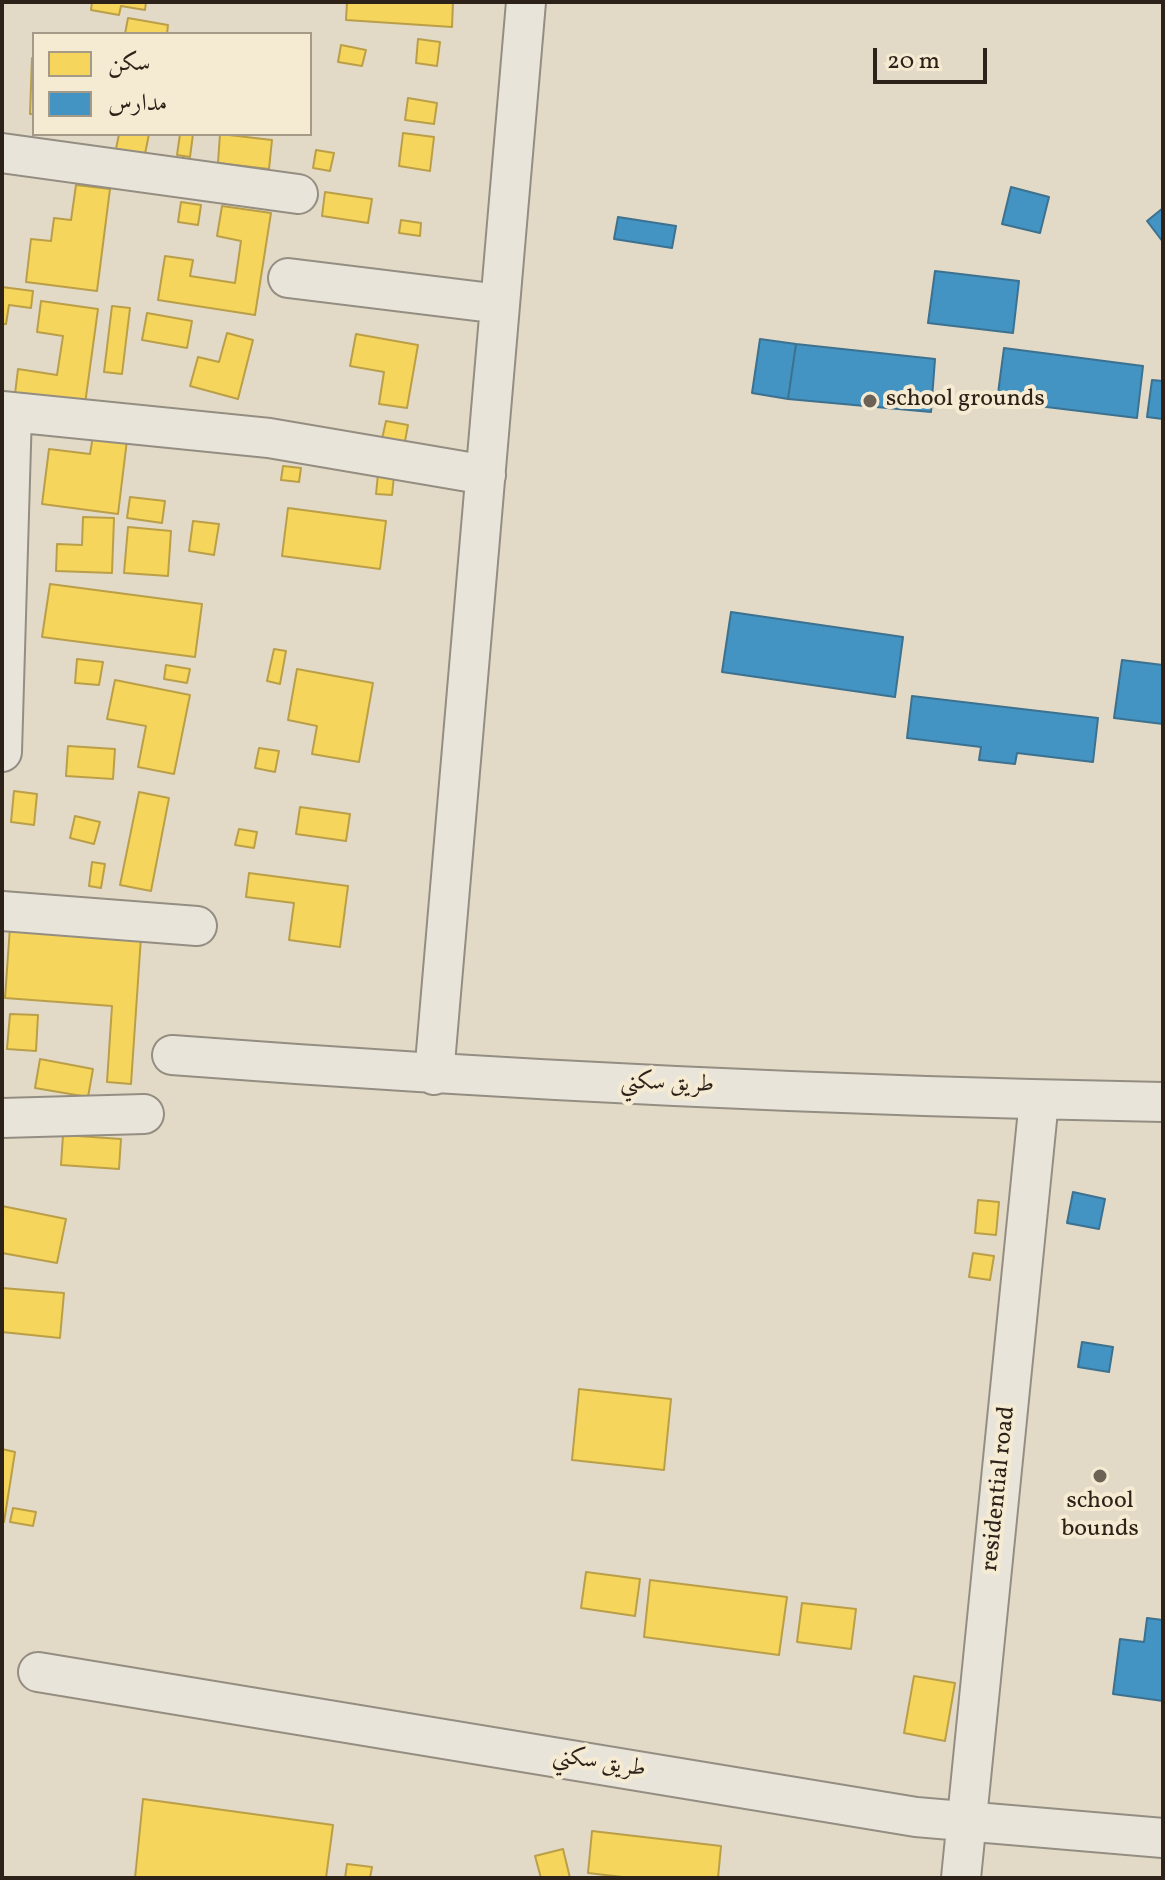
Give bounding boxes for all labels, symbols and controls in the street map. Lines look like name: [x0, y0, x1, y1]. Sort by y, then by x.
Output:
legend: [32, 32, 312, 136]
scale bar: [877, 32, 991, 82]
text: 20 m: [887, 45, 940, 79]
text: سكن: [108, 47, 151, 81]
text: مدارس: [108, 87, 167, 121]
place label: school grounds: [886, 387, 1045, 415]
marker: school grounds: [861, 392, 879, 410]
street label: طريق سكني: [620, 1069, 714, 1101]
street label: residential road: [977, 1405, 1023, 1573]
marker: school bounds: [1091, 1467, 1109, 1485]
place label: school bounds: [1061, 1489, 1139, 1545]
street label: طريق سكني: [550, 1742, 648, 1786]

